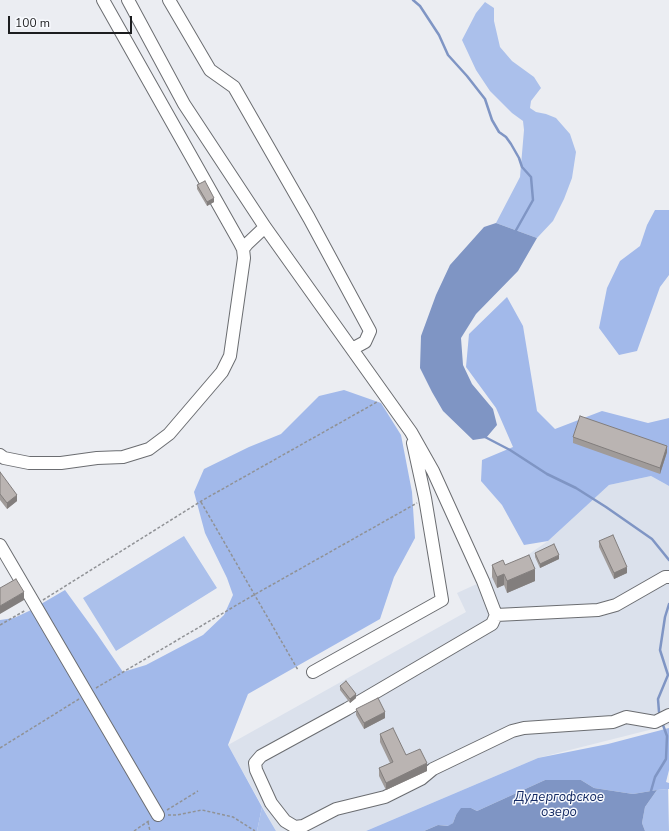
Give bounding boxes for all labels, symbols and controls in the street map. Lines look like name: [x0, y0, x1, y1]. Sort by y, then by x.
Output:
scale bar: [10, 8, 134, 34]
text: 100 m: [15, 15, 50, 31]
water label: Дудергофское озеро: [514, 790, 604, 821]

